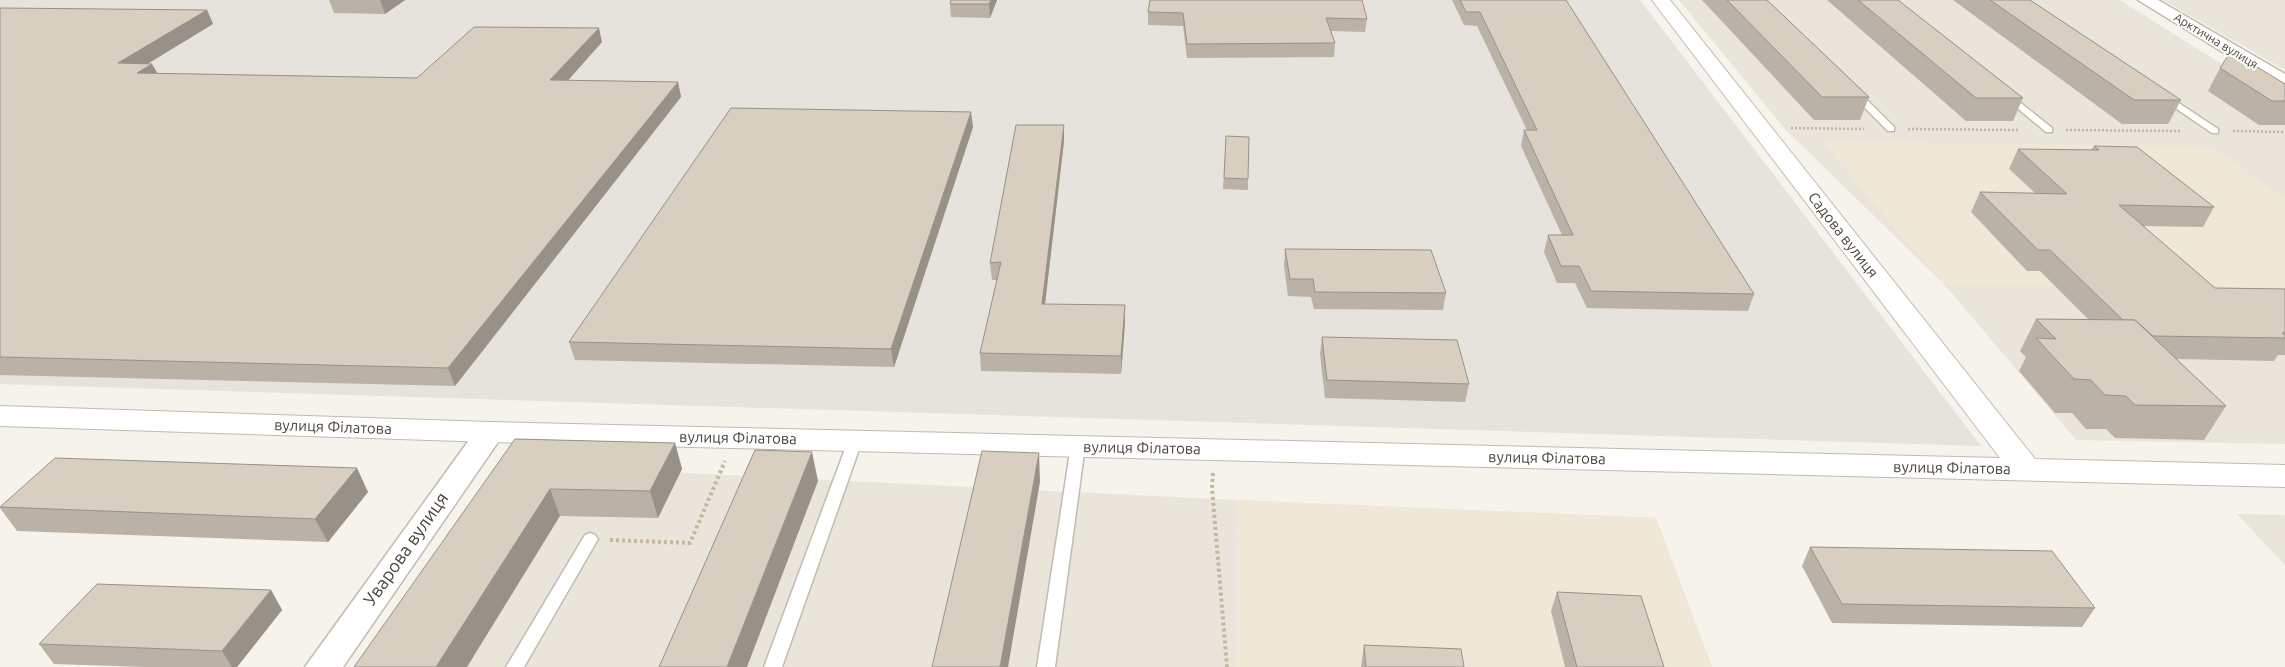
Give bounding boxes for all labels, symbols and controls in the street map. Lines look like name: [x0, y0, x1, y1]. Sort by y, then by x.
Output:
street label: Арктична вулиця: [2172, 10, 2261, 71]
street label: Садова вулиця: [1805, 189, 1882, 281]
street label: вулиця Філатова: [274, 416, 392, 437]
street label: вулиця Філатова: [679, 428, 797, 447]
street label: вулиця Філатова: [1083, 438, 1201, 457]
street label: вулиця Філатова: [1488, 448, 1606, 467]
street label: вулиця Філатова: [1893, 458, 2011, 477]
street label: Уварова вулиця: [359, 488, 452, 609]

